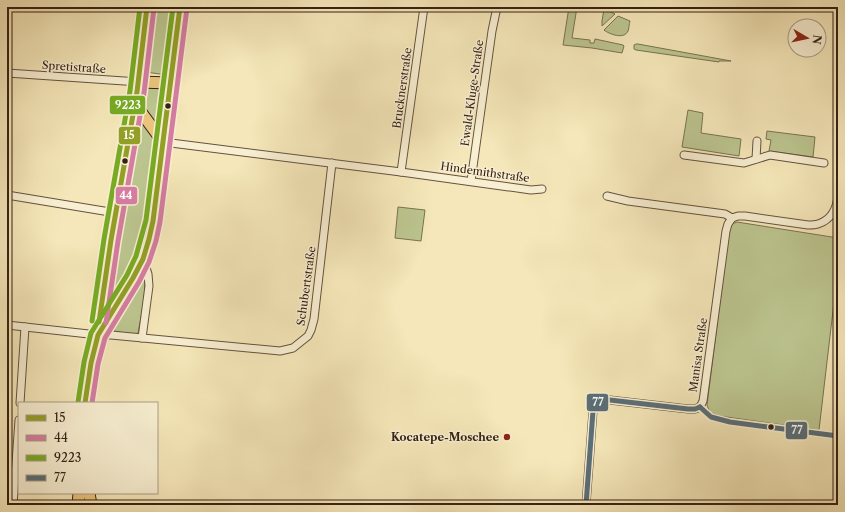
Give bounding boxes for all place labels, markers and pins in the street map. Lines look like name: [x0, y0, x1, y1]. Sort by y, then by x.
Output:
unlabelled marker: [163, 101, 173, 111]
unlabelled marker: [120, 156, 130, 166]
unlabelled marker: [766, 422, 776, 432]
place label: Kocatepe-Moschee: [391, 430, 499, 444]
marker: Kocatepe-Moschee: [502, 432, 512, 442]

